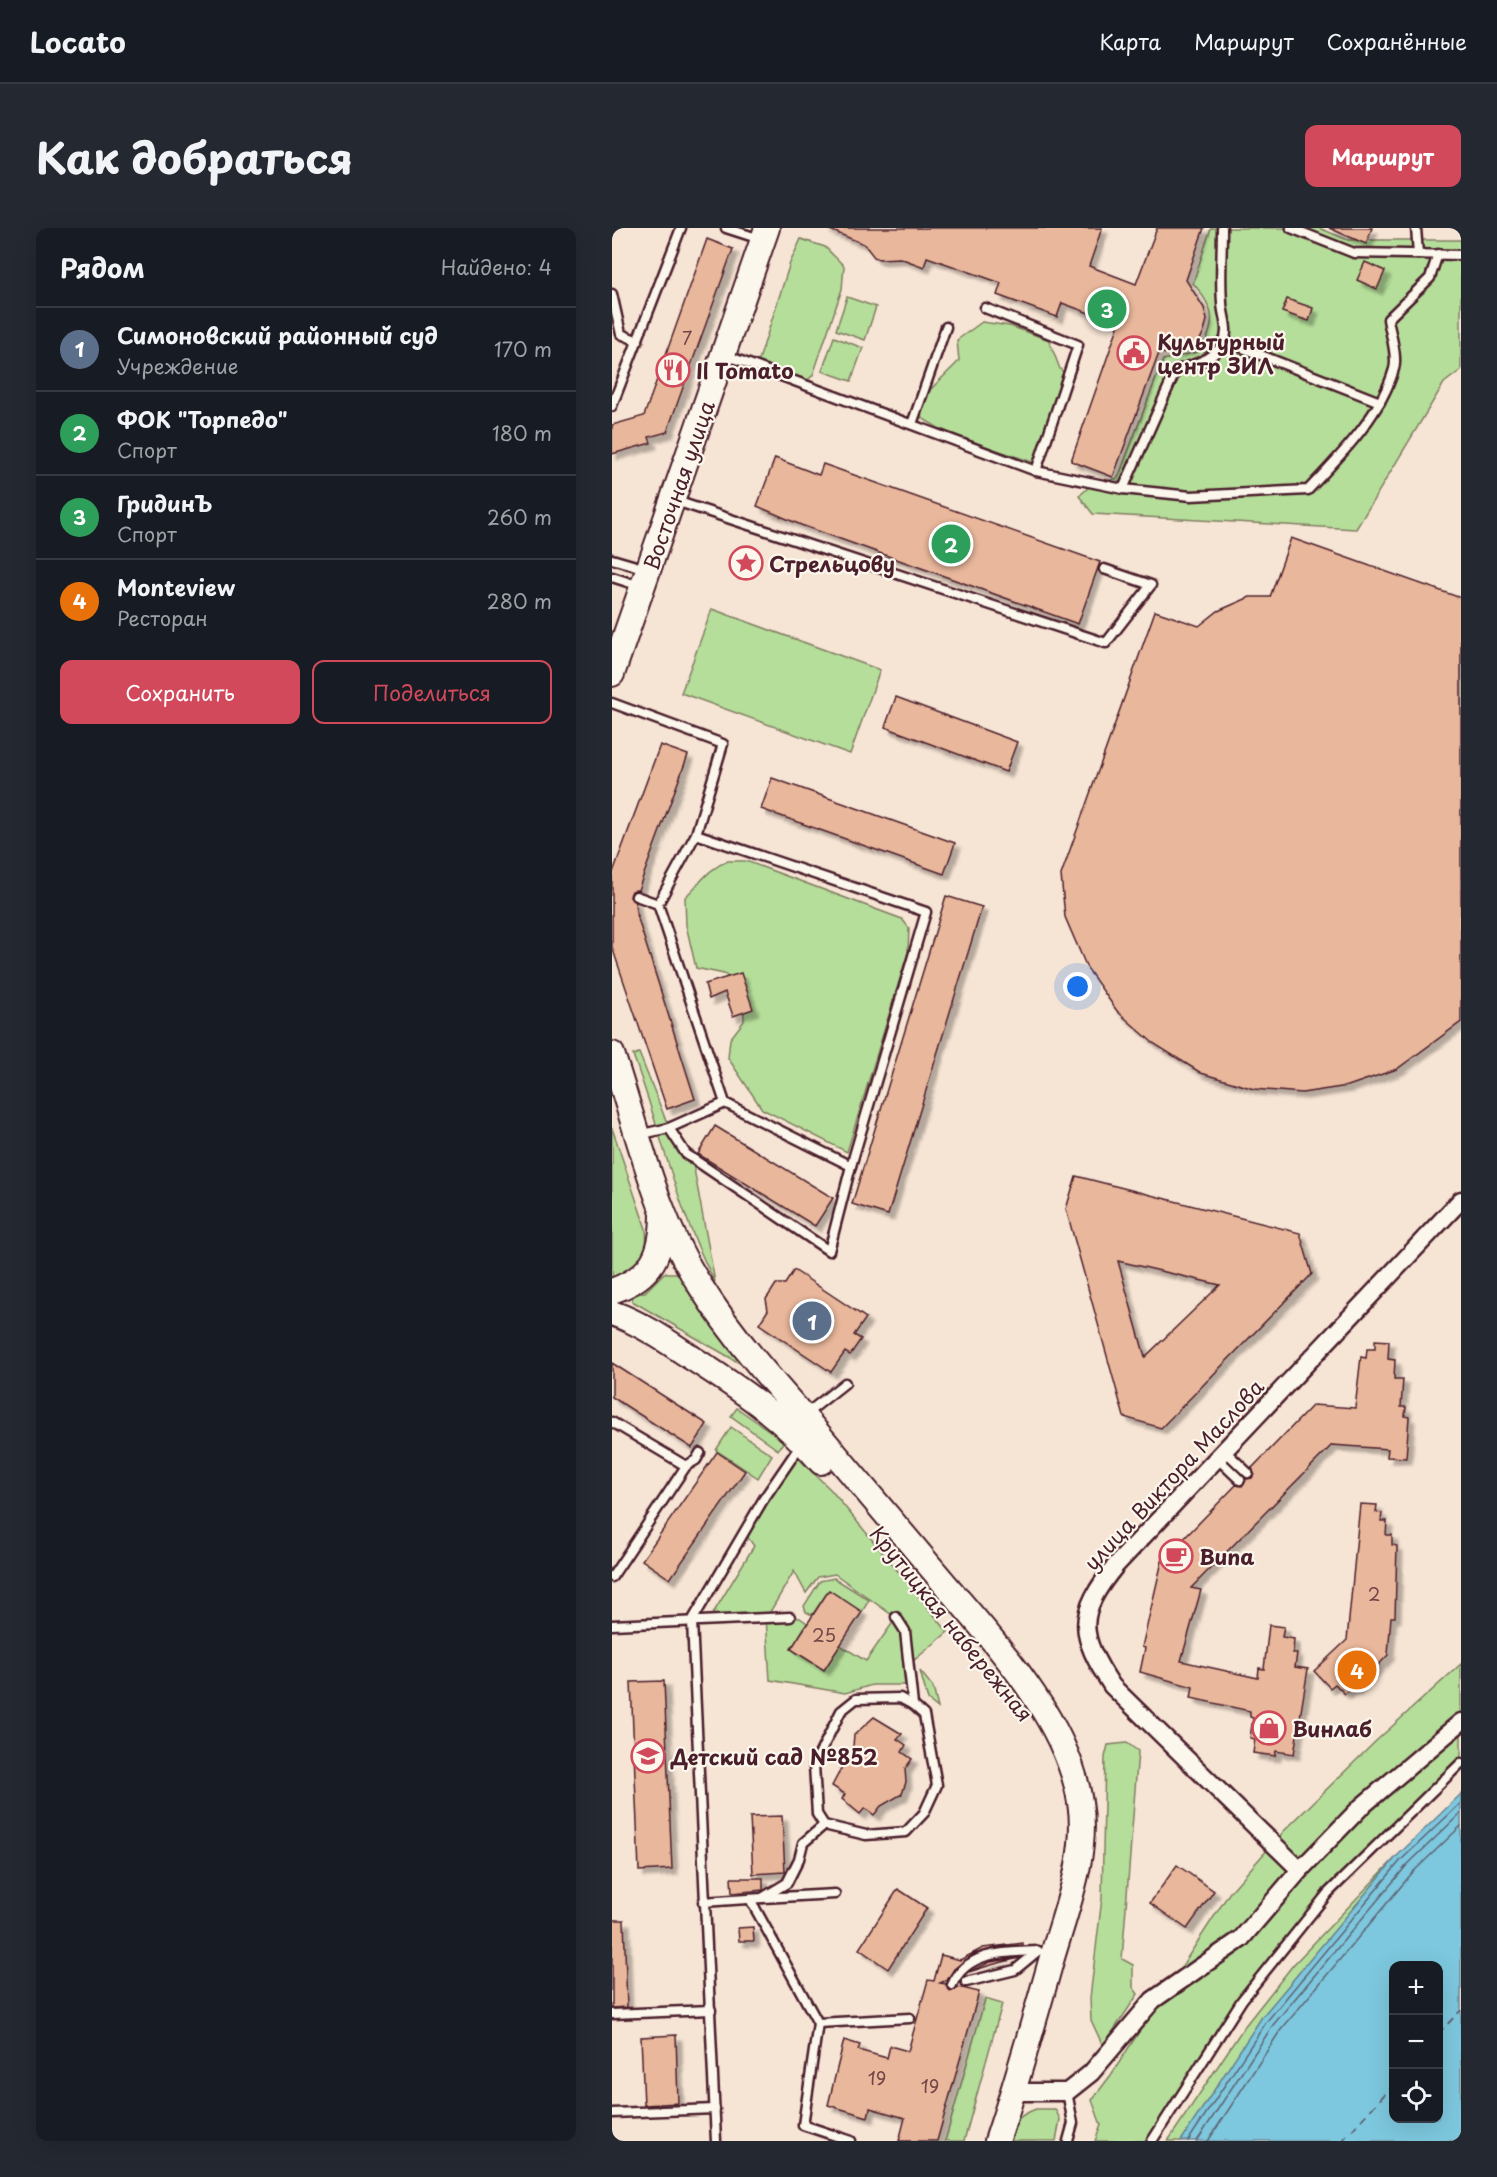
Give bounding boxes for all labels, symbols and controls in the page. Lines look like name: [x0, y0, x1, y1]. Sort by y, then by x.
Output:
text: Locato: [30, 20, 126, 63]
text: Карта: [1100, 25, 1161, 57]
text: Маршрут: [1194, 25, 1294, 57]
text: Сохранённые: [1327, 25, 1467, 57]
text: Как добраться: [36, 125, 353, 188]
button: Маршрут: [1305, 125, 1461, 187]
text: Рядом: [60, 248, 145, 287]
text: Найдено: 4: [441, 252, 552, 282]
pin: 3: [1088, 286, 1126, 332]
text: Симоновский районный суд: [117, 318, 438, 351]
house number: 7: [682, 324, 692, 351]
place label: Культурный центр ЗИЛ: [1157, 325, 1285, 381]
text: 1: [75, 334, 84, 364]
text: 170 m: [494, 334, 552, 364]
public building icon: Культурный центр ЗИЛ: [1116, 335, 1152, 371]
text: Учреждение: [117, 351, 238, 381]
restaurant icon: Il Tomato: [655, 352, 691, 388]
place label: Il Tomato: [696, 354, 794, 386]
street label: Восточная улица: [634, 395, 722, 574]
text: ФОК "Торпедо": [117, 402, 288, 435]
text: 2: [72, 418, 87, 448]
text: 180 m: [492, 418, 552, 448]
text: Спорт: [117, 435, 177, 465]
text: ГридинЪ: [117, 486, 213, 519]
text: 3: [73, 502, 86, 532]
text: 260 m: [487, 502, 552, 532]
text: Спорт: [117, 519, 177, 549]
pin: 2: [932, 522, 970, 566]
place icon: Стрельцову: [728, 545, 764, 581]
place label: Стрельцову: [769, 547, 895, 579]
text: Monteview: [117, 570, 235, 603]
text: 4: [73, 586, 86, 616]
text: 280 m: [487, 586, 552, 616]
text: Ресторан: [117, 603, 208, 633]
button: Сохранить: [60, 660, 300, 724]
button: Поделиться: [312, 660, 552, 724]
your location: [1063, 972, 1092, 1001]
pin: 1: [792, 1298, 832, 1344]
street label: улица Виктора Маслова: [1075, 1371, 1271, 1577]
street label: Крутицкая набережная: [863, 1518, 1041, 1728]
cafe icon: Buna: [1158, 1538, 1194, 1574]
place label: Buna: [1199, 1540, 1254, 1572]
house number: 2: [1368, 1580, 1380, 1607]
house number: 25: [812, 1621, 836, 1648]
pin: 4: [1338, 1648, 1376, 1692]
shop icon: Винлаб: [1251, 1710, 1287, 1746]
place label: Винлаб: [1292, 1712, 1372, 1744]
school or university icon: Детский сад №852: [630, 1738, 666, 1774]
place label: Детский сад №852: [670, 1740, 878, 1772]
map controls: [1389, 1961, 1443, 2123]
button: +: [1389, 1961, 1443, 2015]
button: −: [1389, 2015, 1443, 2069]
house number: 19: [868, 2064, 886, 2091]
button: locate: [1389, 2069, 1443, 2123]
house number: 19: [921, 2072, 939, 2099]

